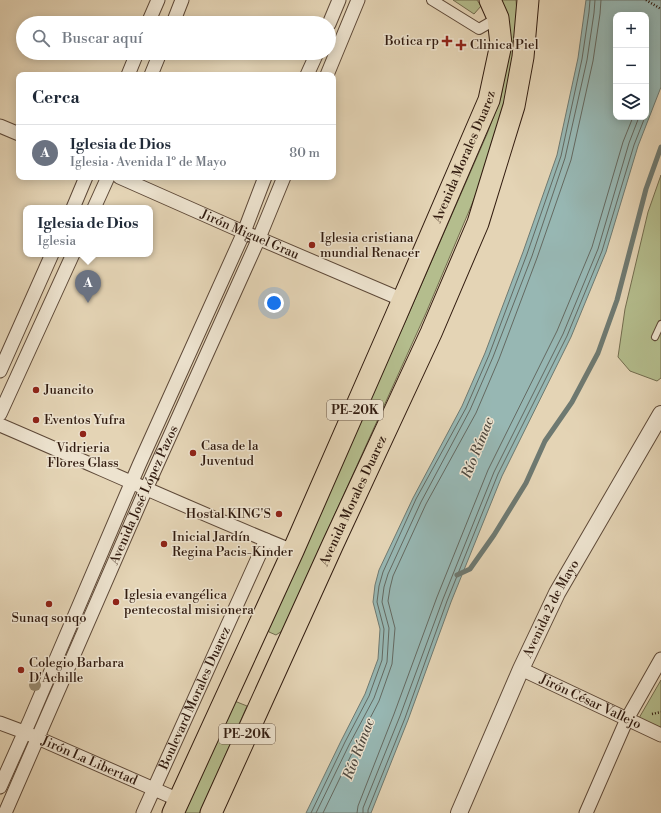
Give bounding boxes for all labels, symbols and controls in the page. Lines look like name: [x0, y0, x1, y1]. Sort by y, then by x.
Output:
map controls: [613, 12, 649, 120]
button: +: [613, 12, 649, 48]
search box: [16, 16, 336, 60]
icon: search: [30, 27, 52, 49]
text: Buscar aquí: [62, 29, 143, 48]
place label: Botica rp: [383, 33, 439, 49]
marker: Botica rp: [442, 36, 452, 46]
place label: Clinica Piel: [470, 37, 539, 53]
marker: Clinica Piel: [455, 39, 467, 51]
button: −: [613, 48, 649, 84]
button: layers: [613, 84, 649, 120]
text: Cerca: [32, 87, 80, 109]
street label: Avenida Morales Duarez: [429, 89, 499, 226]
text: Iglesia de Dios: [70, 135, 171, 154]
text: A: [40, 145, 50, 161]
text: 80 m: [289, 145, 320, 161]
text: Iglesia · Avenida 1º de Mayo: [70, 154, 227, 170]
popup: [23, 205, 153, 257]
street label: Jirón Miguel Grau: [197, 206, 302, 263]
text: Iglesia de Dios: [38, 214, 138, 233]
place label: Iglesia cristiana mundial Renacer: [320, 230, 420, 261]
text: Iglesia: [38, 233, 76, 249]
marker: Iglesia cristiana mundial Renacer: [307, 240, 317, 250]
pin: A: [75, 270, 101, 303]
your location: [264, 293, 284, 313]
place label: Juancito: [43, 382, 94, 398]
marker: Juancito: [31, 385, 41, 395]
road number: PE-20K: [327, 400, 383, 420]
place label: Eventos Yufra: [44, 412, 126, 428]
water label: Río Rímac: [457, 414, 499, 482]
marker: Eventos Yufra: [31, 415, 41, 425]
street label: Avenida José López Pazos: [106, 423, 182, 568]
marker: Vidrieria Flores Glass: [78, 429, 88, 439]
street label: Avenida Morales Duarez: [316, 433, 390, 570]
place label: Casa de la Juventud: [200, 438, 259, 469]
place label: Vidrieria Flores Glass: [47, 440, 119, 471]
marker: Casa de la Juventud: [188, 448, 198, 458]
place label: Hostal KING'S: [186, 506, 271, 522]
marker: Hostal KING'S: [274, 509, 284, 519]
place label: Inicial Jardín Regina Pacis-Kinder: [172, 529, 293, 560]
marker: Inicial Jardín Regina Pacis-Kinder: [159, 539, 169, 549]
street label: Avenida 2 de Mayo: [519, 557, 583, 661]
place label: Iglesia evangélica pentecostal misionera: [124, 587, 254, 618]
marker: Iglesia evangélica pentecostal misionera: [111, 597, 121, 607]
marker: Sunaq sonqo: [44, 599, 54, 609]
place label: Sunaq sonqo: [12, 610, 86, 626]
street label: Boulevard Morales Duarez: [155, 624, 234, 773]
place label: Colegio Barbara D'Achille: [29, 655, 124, 686]
marker: Colegio Barbara D'Achille: [16, 665, 26, 675]
street label: Jirón César Vallejo: [536, 671, 644, 733]
water label: Río Rímac: [339, 715, 379, 783]
road number: PE-20K: [219, 724, 275, 744]
street label: Jirón La Libertad: [38, 732, 140, 789]

